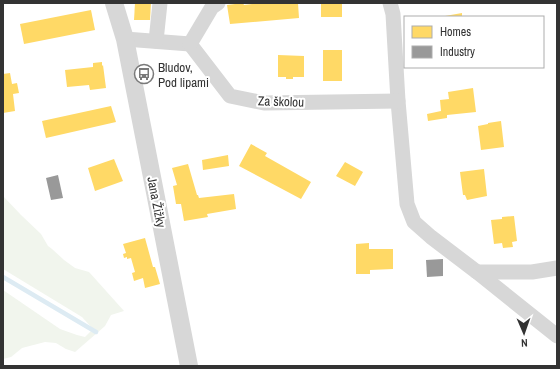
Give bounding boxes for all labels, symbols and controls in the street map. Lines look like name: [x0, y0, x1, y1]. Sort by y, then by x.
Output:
legend: [404, 16, 544, 68]
text: Homes: [440, 24, 471, 40]
text: Industry: [440, 44, 475, 60]
place label: Bludov, Pod lipami: [158, 59, 209, 91]
bus stop icon: Bludov, Pod lipami: [133, 63, 155, 85]
street label: Za školou: [258, 92, 304, 111]
street label: Jana Žižky: [143, 175, 170, 230]
north arrow: [504, 313, 544, 353]
text: N: [521, 336, 528, 350]

